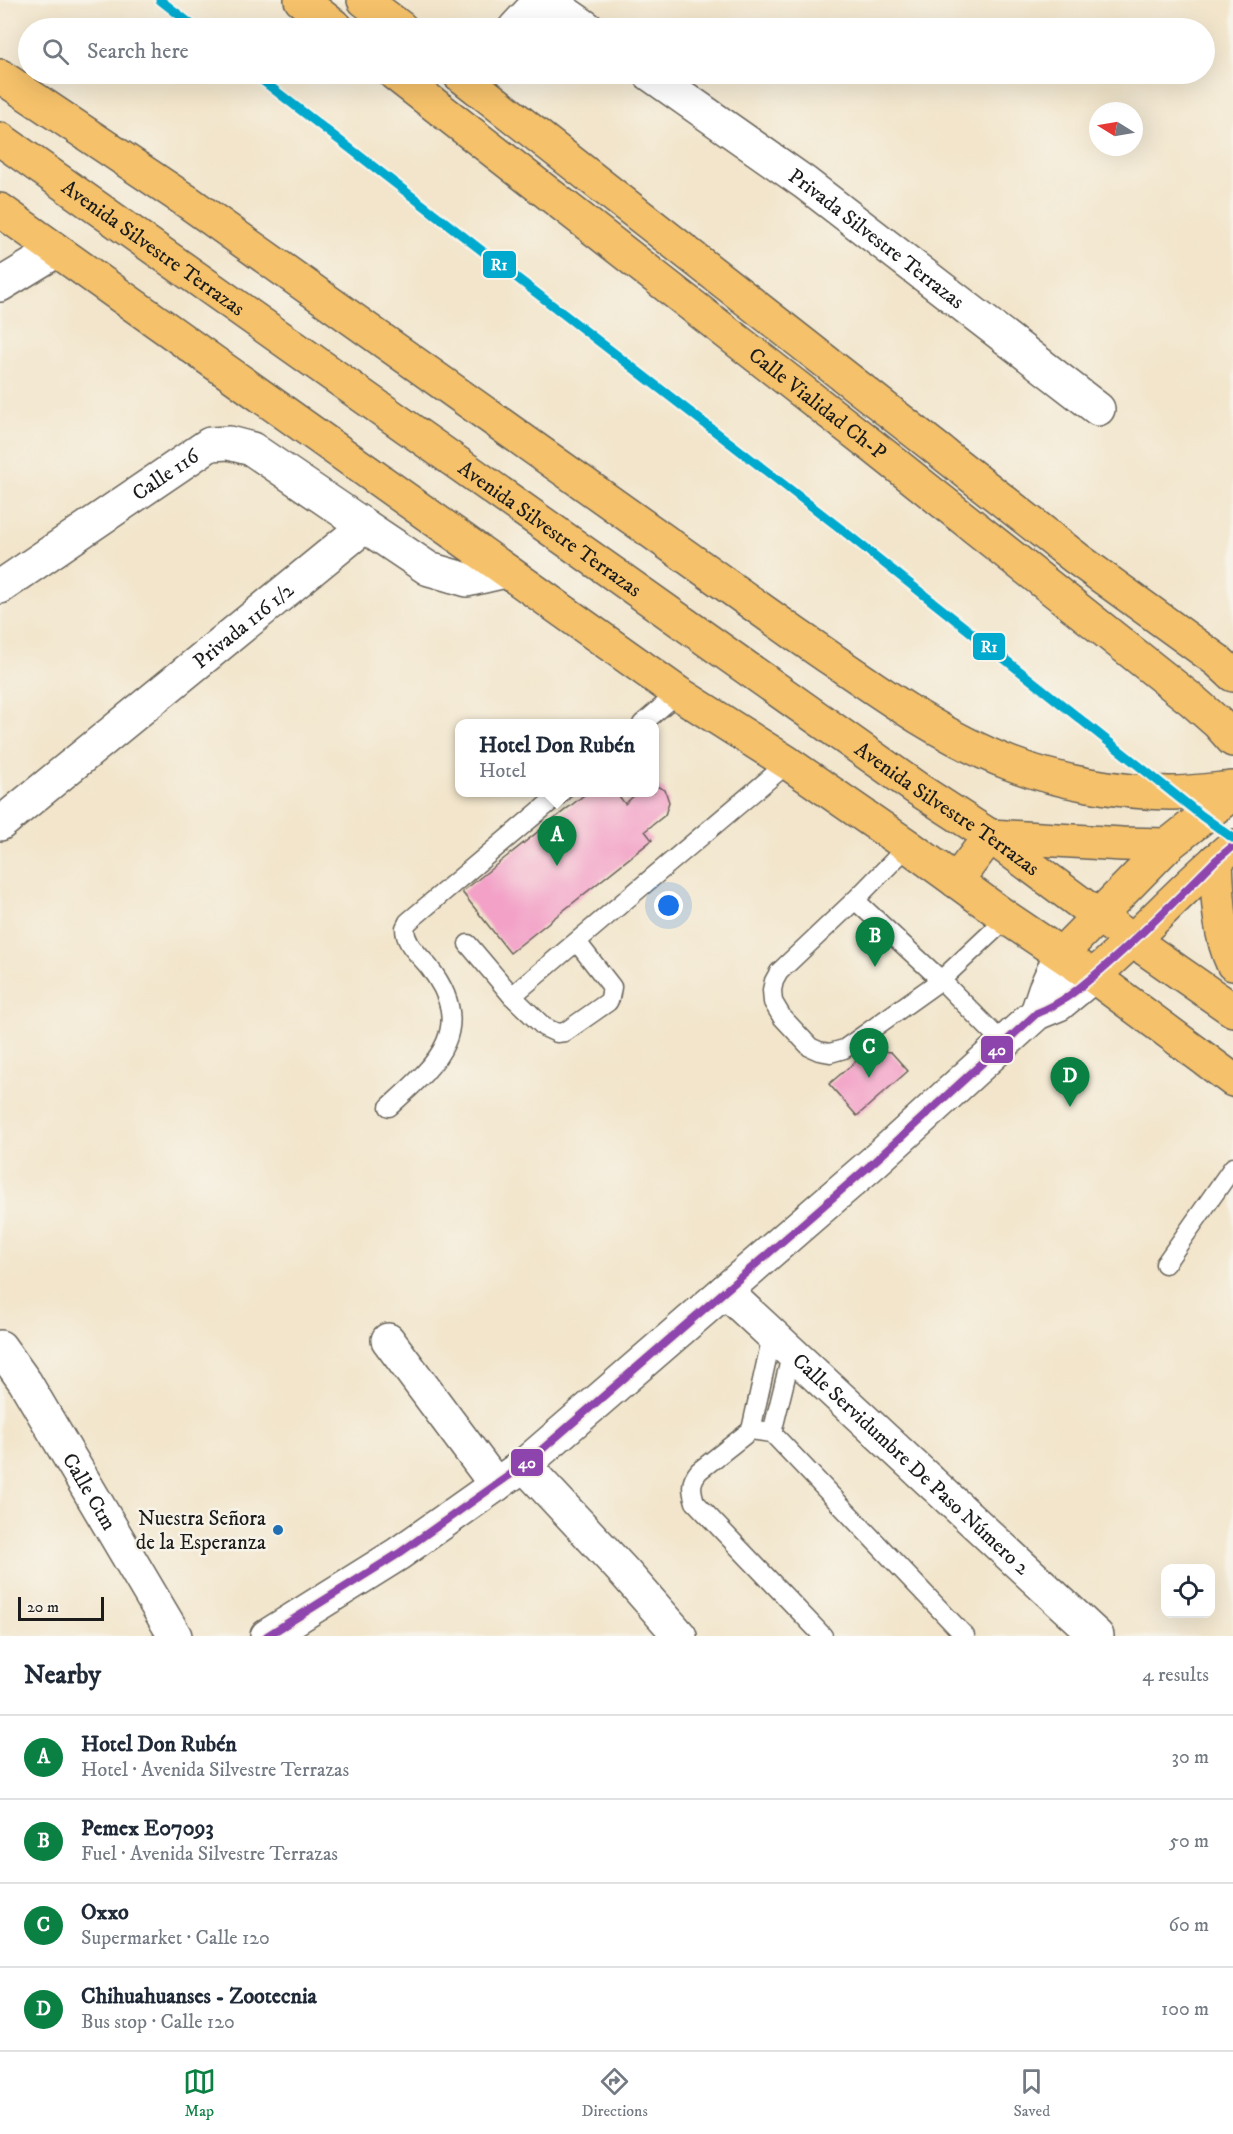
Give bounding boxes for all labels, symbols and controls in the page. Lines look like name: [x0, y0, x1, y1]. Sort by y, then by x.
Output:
search box: [18, 18, 1215, 84]
icon: search: [39, 35, 72, 68]
text: Search here: [87, 38, 189, 65]
north arrow: [1089, 102, 1143, 156]
street label: Privada Silvestre Terrazas: [783, 163, 969, 315]
street label: Avenida Silvestre Terrazas: [56, 175, 250, 322]
line badge: R1: [482, 250, 517, 279]
text: R1: [491, 255, 507, 275]
street label: Calle Vialidad Ch-P: [743, 342, 891, 466]
street label: Calle 116: [128, 443, 205, 507]
street label: Avenida Silvestre Terrazas: [453, 456, 646, 603]
street label: Privada 116 1/2: [188, 577, 300, 675]
line badge: R1: [972, 632, 1006, 661]
text: R1: [981, 637, 997, 657]
popup: [455, 719, 659, 797]
text: Hotel Don Rubén: [479, 732, 635, 759]
street label: Avenida Silvestre Terrazas: [849, 737, 1044, 882]
text: Hotel: [479, 759, 526, 784]
pin: A: [538, 816, 576, 866]
your location: [654, 891, 683, 920]
pin: B: [856, 918, 894, 967]
pin: C: [850, 1028, 888, 1078]
line badge: 40: [980, 1035, 1014, 1064]
text: 40: [987, 1040, 1006, 1060]
pin: D: [1050, 1058, 1090, 1107]
street label: Calle Servidumbre De Paso Número 2: [786, 1348, 1035, 1581]
line badge: 40: [510, 1448, 544, 1477]
street label: Calle Ctm: [56, 1449, 122, 1535]
text: 40: [517, 1453, 536, 1473]
place label: Nuestra Señora de la Esperanza: [136, 1506, 266, 1556]
marker: Nuestra Señora de la Esperanza: [271, 1523, 285, 1537]
map controls: [1161, 1564, 1215, 1618]
button: locate: [1161, 1564, 1215, 1618]
scale bar: [18, 1594, 104, 1622]
text: 20 m: [27, 1597, 59, 1617]
text: Nearby: [24, 1659, 101, 1692]
text: 4 results: [1142, 1663, 1209, 1688]
text: Hotel Don Rubén: [81, 1731, 237, 1758]
text: A: [37, 1745, 50, 1770]
text: 30 m: [1171, 1745, 1209, 1770]
text: Hotel · Avenida Silvestre Terrazas: [81, 1758, 349, 1783]
text: Pemex E07093: [81, 1815, 214, 1842]
text: B: [37, 1829, 50, 1854]
text: 50 m: [1169, 1829, 1209, 1854]
text: Fuel · Avenida Silvestre Terrazas: [81, 1842, 338, 1867]
text: Oxxo: [81, 1899, 129, 1926]
text: C: [37, 1913, 50, 1938]
text: 60 m: [1169, 1913, 1209, 1938]
text: Supermarket · Calle 120: [81, 1926, 270, 1951]
text: Chihuahuanses - Zootecnia: [81, 1983, 317, 2010]
text: D: [36, 1997, 51, 2022]
text: 100 m: [1161, 1997, 1209, 2022]
text: Bus stop · Calle 120: [81, 2010, 235, 2035]
tab: Map: [183, 2065, 216, 2121]
tab: Directions: [581, 2065, 648, 2121]
tab: Saved: [1013, 2065, 1050, 2121]

